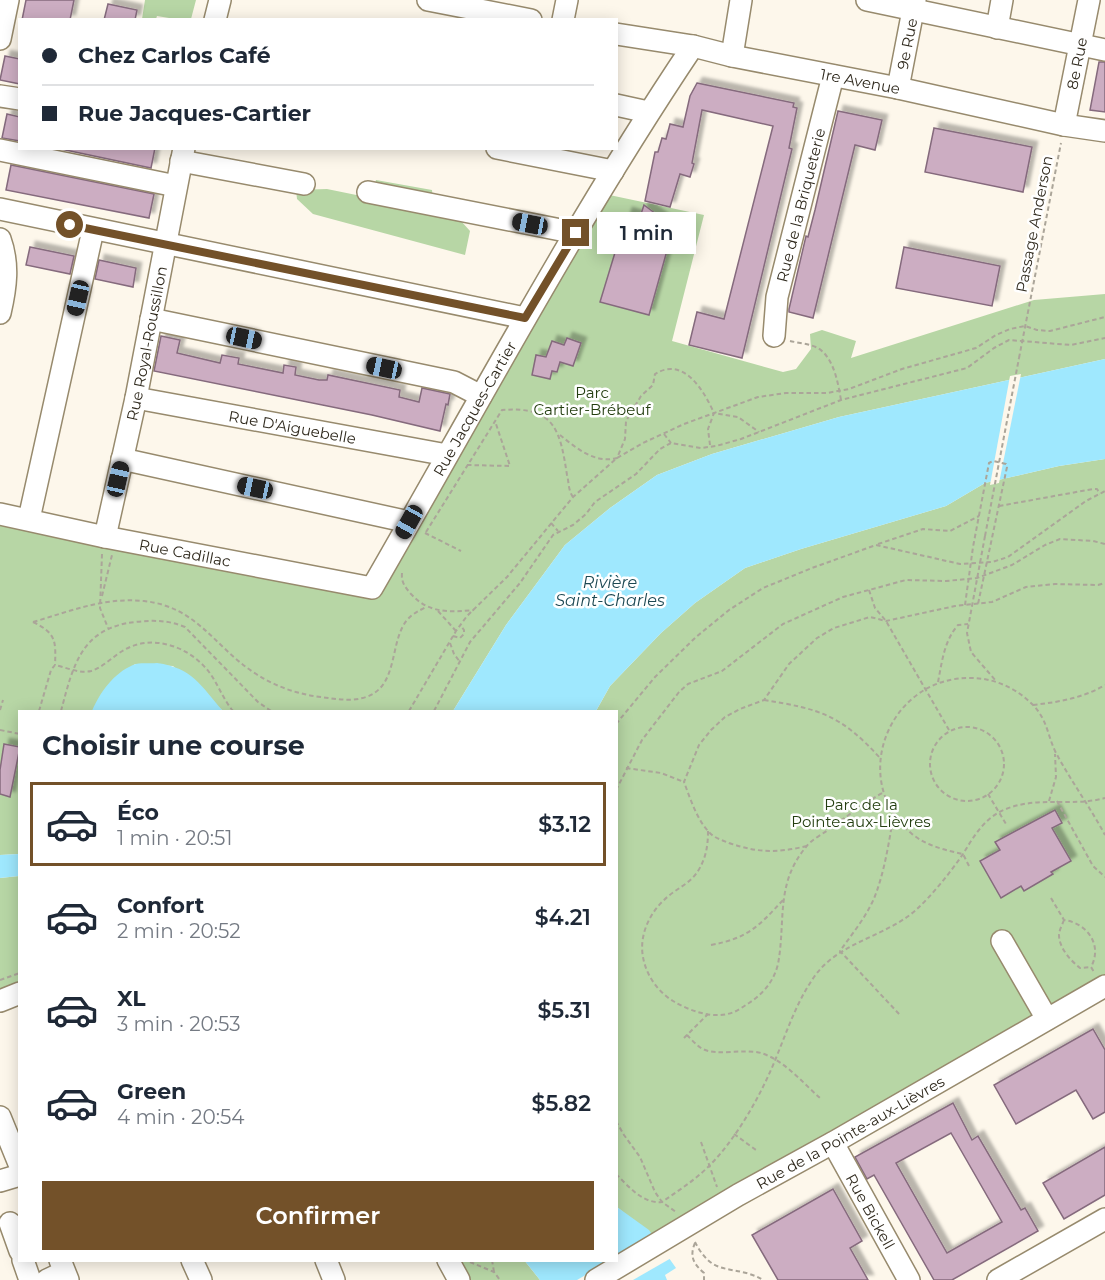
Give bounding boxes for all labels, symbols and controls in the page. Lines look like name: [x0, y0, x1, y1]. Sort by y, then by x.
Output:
street label: 9e Rue: [892, 16, 921, 71]
street label: 8e Rue: [1062, 36, 1091, 91]
text: Chez Carlos Café: [78, 42, 271, 69]
street label: 1re Avenue: [819, 64, 902, 98]
text: Rue Jacques-Cartier: [78, 100, 311, 127]
street label: Rue de la Briqueterie: [772, 126, 829, 284]
street label: Passage Anderson: [1011, 154, 1057, 294]
route start: [56, 211, 83, 238]
car: [511, 212, 549, 236]
callout: 1 min: [597, 212, 696, 254]
route end: [562, 219, 589, 246]
text: 1 min: [620, 221, 673, 245]
street label: Rue Royal-Roussillon: [122, 264, 171, 423]
car: [65, 278, 91, 318]
car: [225, 325, 263, 351]
street label: Rue Jacques-Cartier: [428, 338, 520, 479]
car: [365, 355, 403, 381]
park label: Parc Cartier-Brébeuf: [534, 383, 651, 419]
street label: Rue D'Aiguebelle: [227, 406, 358, 448]
car: [105, 459, 131, 499]
car: [236, 475, 274, 501]
car: [392, 502, 426, 542]
street label: Rue Cadillac: [138, 534, 233, 570]
water label: Rivière Saint-Charles: [555, 573, 665, 610]
text: Choisir une course: [42, 729, 305, 762]
park label: Parc de la Pointe-aux-Lièvres: [791, 795, 931, 831]
icon: car: [45, 797, 99, 851]
text: Éco: [117, 799, 159, 826]
text: $3.12: [538, 811, 591, 838]
text: 1 min · 20:51: [117, 826, 232, 850]
icon: car: [45, 890, 99, 944]
text: Confort: [117, 892, 204, 919]
text: $4.21: [535, 904, 591, 931]
text: 2 min · 20:52: [117, 919, 241, 943]
icon: car: [45, 983, 99, 1037]
text: XL: [117, 985, 146, 1012]
text: $5.31: [538, 997, 591, 1024]
text: 3 min · 20:53: [117, 1012, 240, 1036]
street label: Rue de la Pointe-aux-Lièvres: [752, 1071, 948, 1193]
icon: car: [45, 1076, 99, 1130]
text: Green: [117, 1078, 186, 1105]
text: $5.82: [532, 1090, 591, 1117]
text: 4 min · 20:54: [117, 1105, 244, 1129]
street label: Rue Bickell: [842, 1170, 899, 1252]
button: Confirmer: [42, 1181, 594, 1250]

